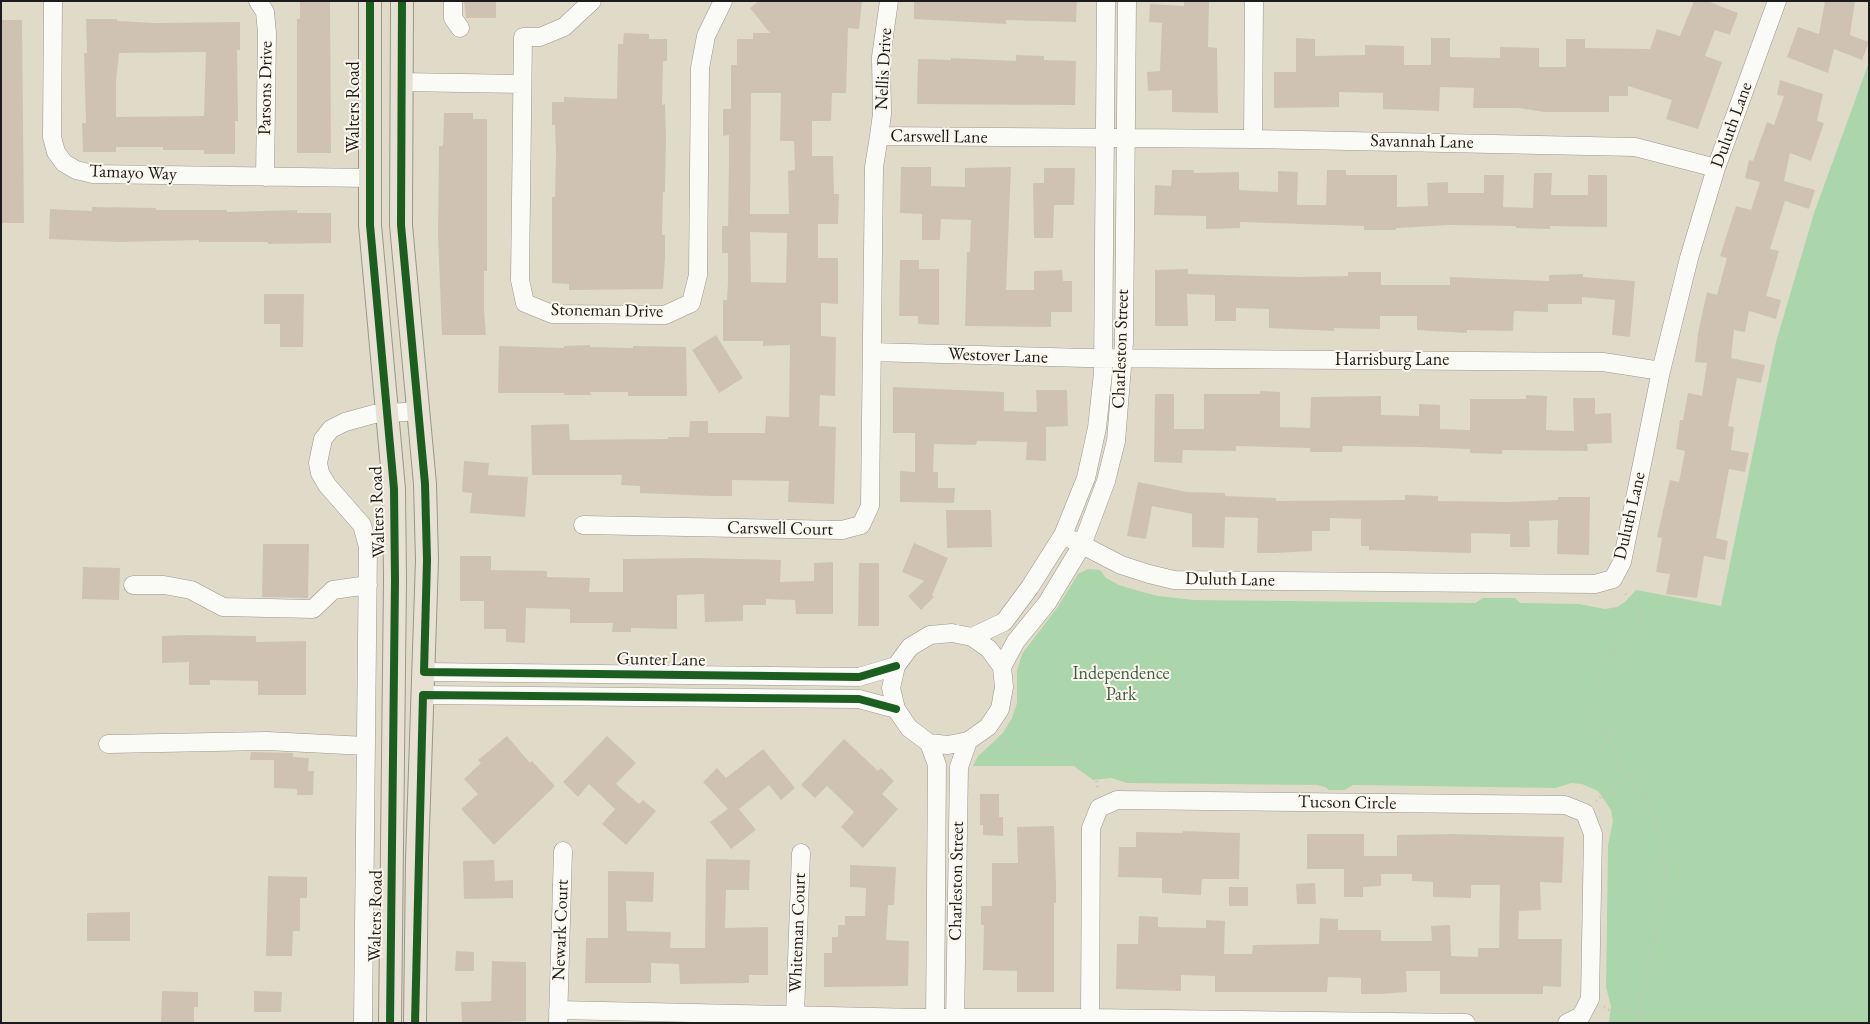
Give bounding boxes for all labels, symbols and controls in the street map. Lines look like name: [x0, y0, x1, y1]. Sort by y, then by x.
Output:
street label: Nellis Drive: [871, 27, 897, 111]
street label: Parsons Drive: [254, 41, 278, 135]
street label: Walters Road: [343, 61, 365, 153]
street label: Duluth Lane: [1707, 79, 1757, 171]
street label: Carswell Lane: [890, 125, 988, 149]
street label: Savannah Lane: [1370, 130, 1474, 154]
street label: Tamayo Way: [89, 161, 177, 185]
street label: Charleston Street: [1108, 289, 1134, 409]
street label: Stoneman Drive: [551, 299, 663, 323]
street label: Westover Lane: [948, 343, 1048, 369]
street label: Harrisburg Lane: [1335, 349, 1449, 371]
street label: Walters Road: [366, 466, 390, 558]
street label: Duluth Lane: [1609, 470, 1651, 562]
street label: Carswell Court: [727, 517, 833, 541]
street label: Duluth Lane: [1185, 568, 1275, 592]
street label: Gunter Lane: [617, 648, 705, 672]
park label: Independence Park: [1072, 663, 1170, 706]
street label: Tucson Circle: [1298, 791, 1396, 815]
street label: Charleston Street: [945, 821, 969, 941]
street label: Walters Road: [364, 870, 388, 962]
street label: Whiteman Court: [785, 873, 811, 993]
street label: Newark Court: [548, 879, 574, 981]

